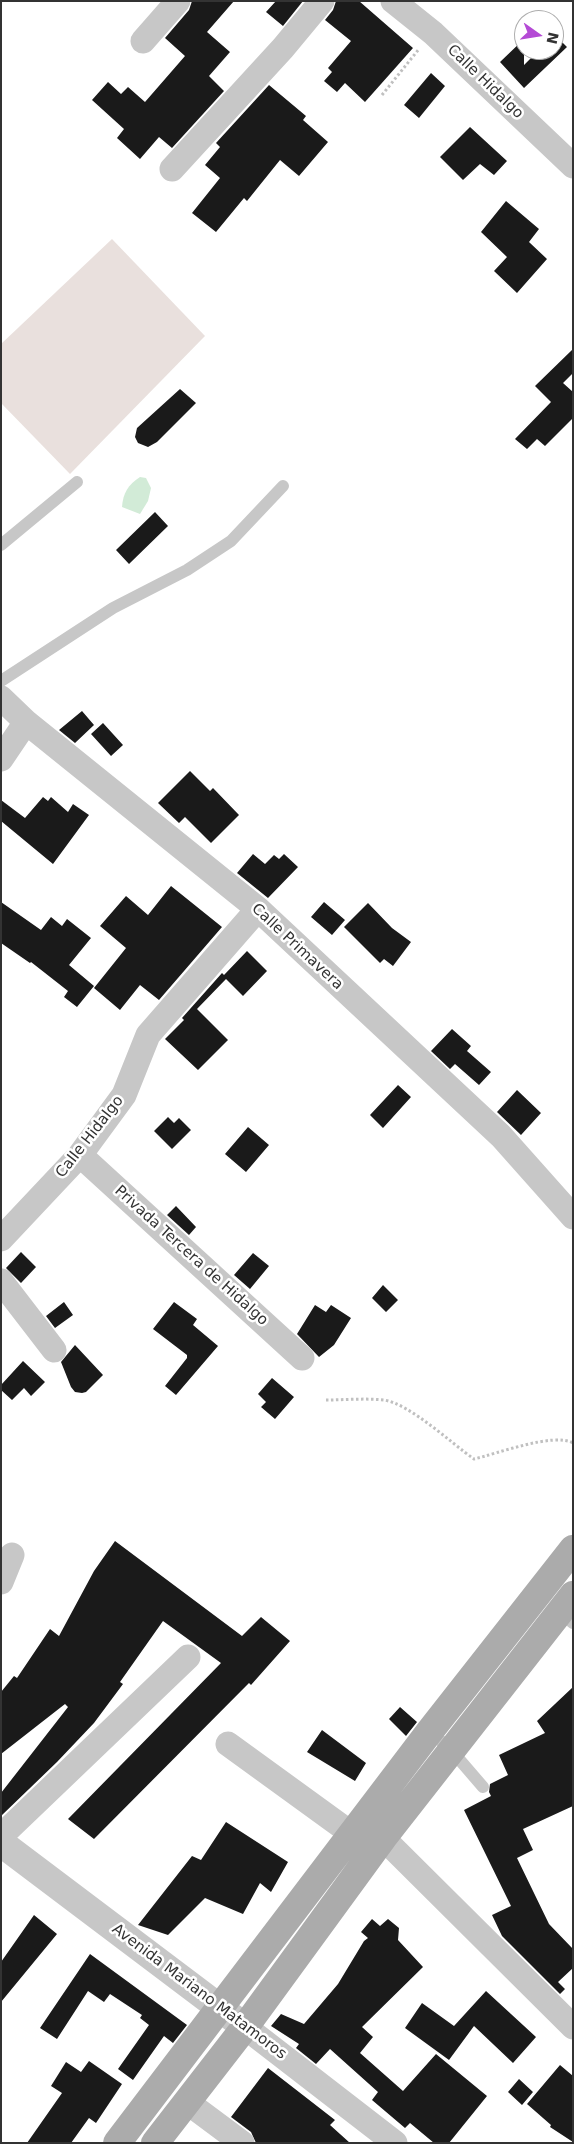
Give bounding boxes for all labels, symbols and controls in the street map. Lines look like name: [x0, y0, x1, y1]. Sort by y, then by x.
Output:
north arrow: [514, 10, 564, 60]
text: N: [544, 31, 562, 46]
street label: Calle Hidalgo: [443, 41, 527, 123]
street label: Calle Primavera: [248, 900, 346, 994]
street label: Calle Hidalgo: [52, 1092, 128, 1182]
street label: Privada Tercera de Hidalgo: [110, 1182, 272, 1330]
street label: Avenida Mariano Matamoros: [108, 1921, 290, 2063]

